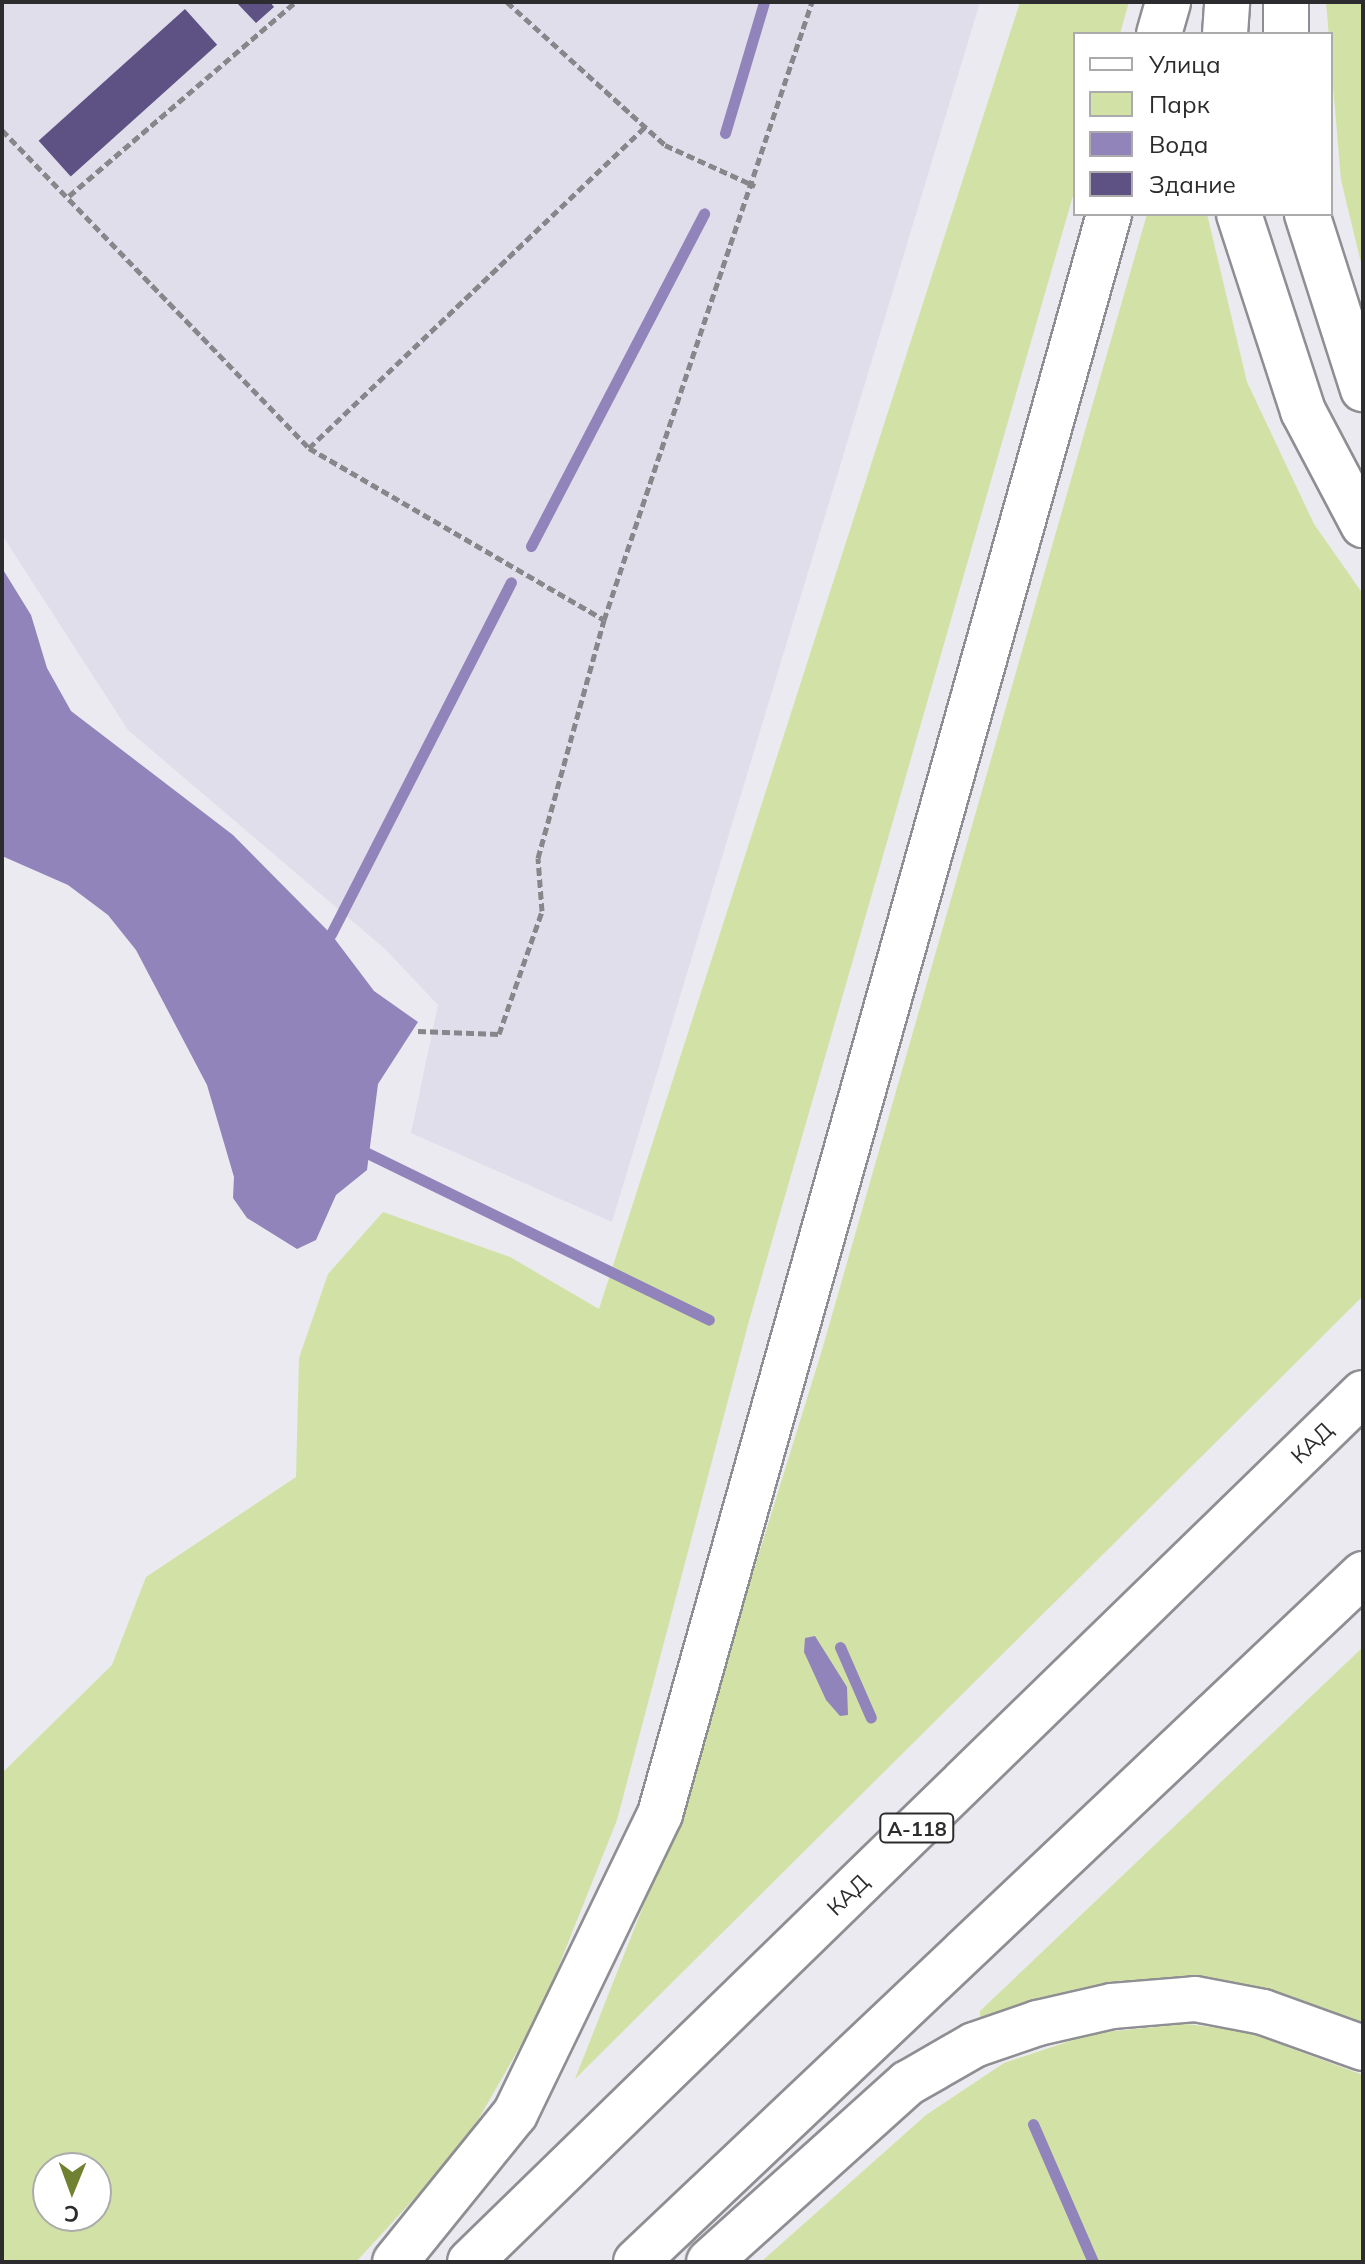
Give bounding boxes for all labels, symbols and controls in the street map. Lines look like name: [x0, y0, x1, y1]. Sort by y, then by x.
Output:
legend: [1073, 32, 1333, 216]
text: Улица: [1149, 49, 1221, 79]
text: Парк: [1149, 89, 1210, 119]
text: Вода: [1149, 129, 1209, 159]
text: Здание: [1149, 169, 1236, 199]
street label: КАД: [1286, 1417, 1338, 1469]
road number: А-118: [879, 1812, 955, 1844]
street label: КАД: [822, 1869, 874, 1921]
north arrow: [32, 2152, 112, 2232]
text: С: [64, 2200, 79, 2228]

